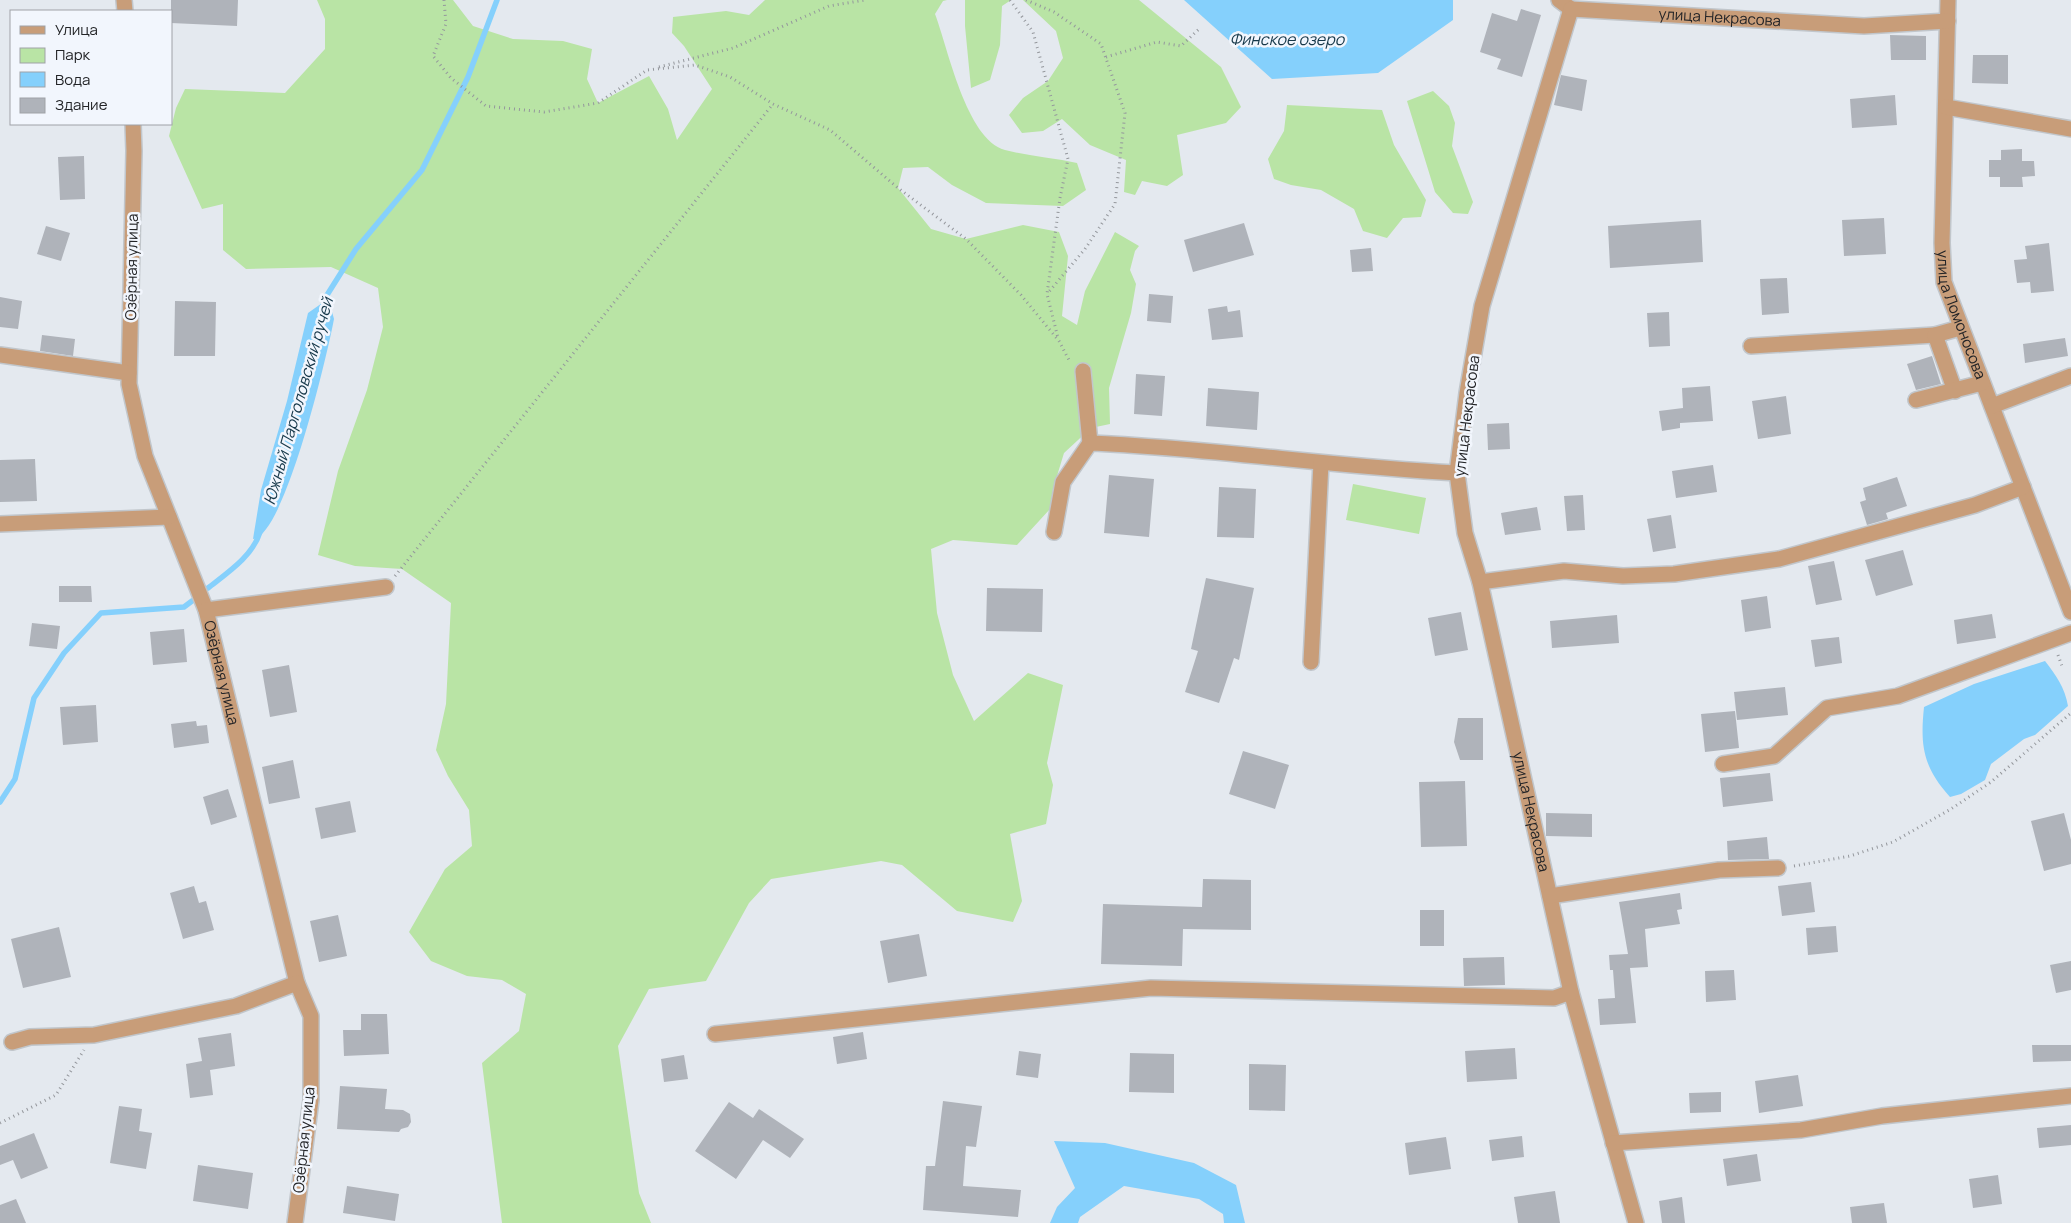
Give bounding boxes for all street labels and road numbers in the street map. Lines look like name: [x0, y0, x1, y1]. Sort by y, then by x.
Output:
street label: улица Некрасова: [1658, 3, 1782, 31]
street label: Озёрная улица: [120, 213, 143, 321]
street label: улица Ломоносова: [1932, 250, 1991, 382]
street label: улица Некрасова: [1449, 354, 1484, 478]
street label: Озёрная улица: [199, 618, 245, 727]
street label: улица Некрасова: [1508, 749, 1555, 874]
street label: Озёрная улица: [287, 1086, 320, 1194]

